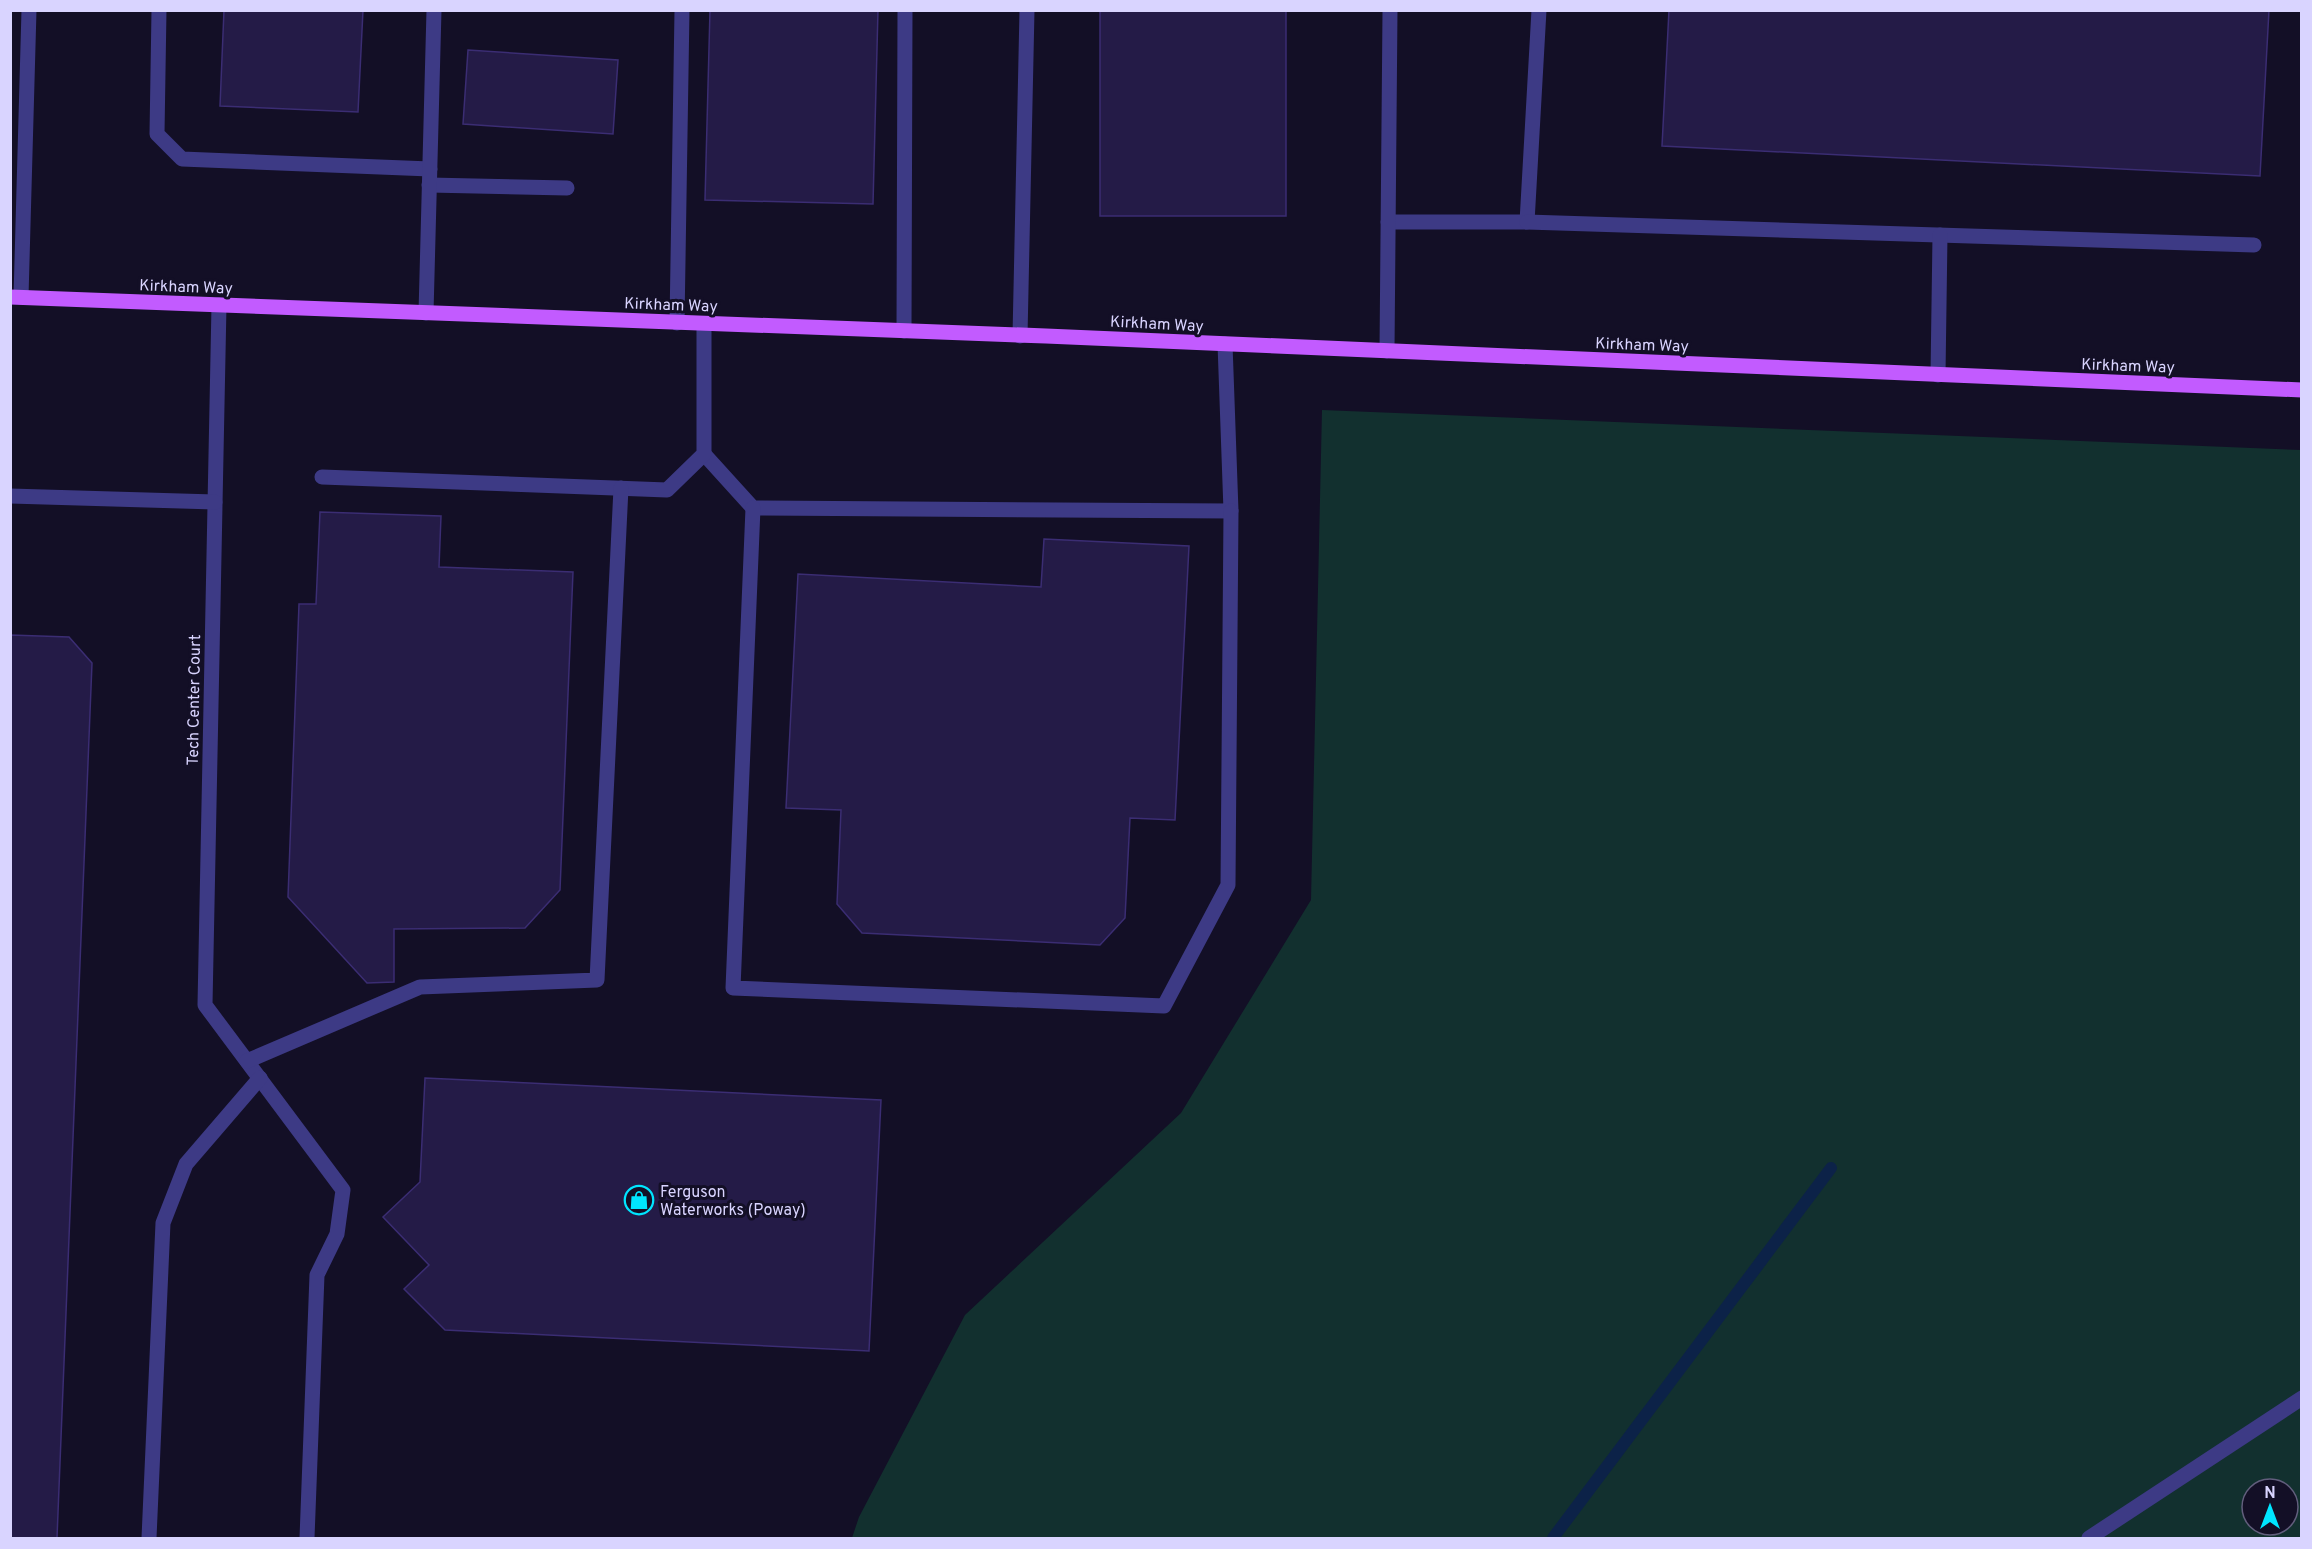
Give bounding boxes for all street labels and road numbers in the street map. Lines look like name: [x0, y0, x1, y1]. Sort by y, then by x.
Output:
street label: Kirkham Way: [139, 276, 233, 300]
street label: Kirkham Way: [624, 294, 718, 318]
street label: Kirkham Way: [1110, 313, 1204, 337]
street label: Kirkham Way: [1595, 334, 1689, 358]
street label: Kirkham Way: [2081, 355, 2175, 379]
street label: Tech Center Court: [184, 634, 206, 766]

